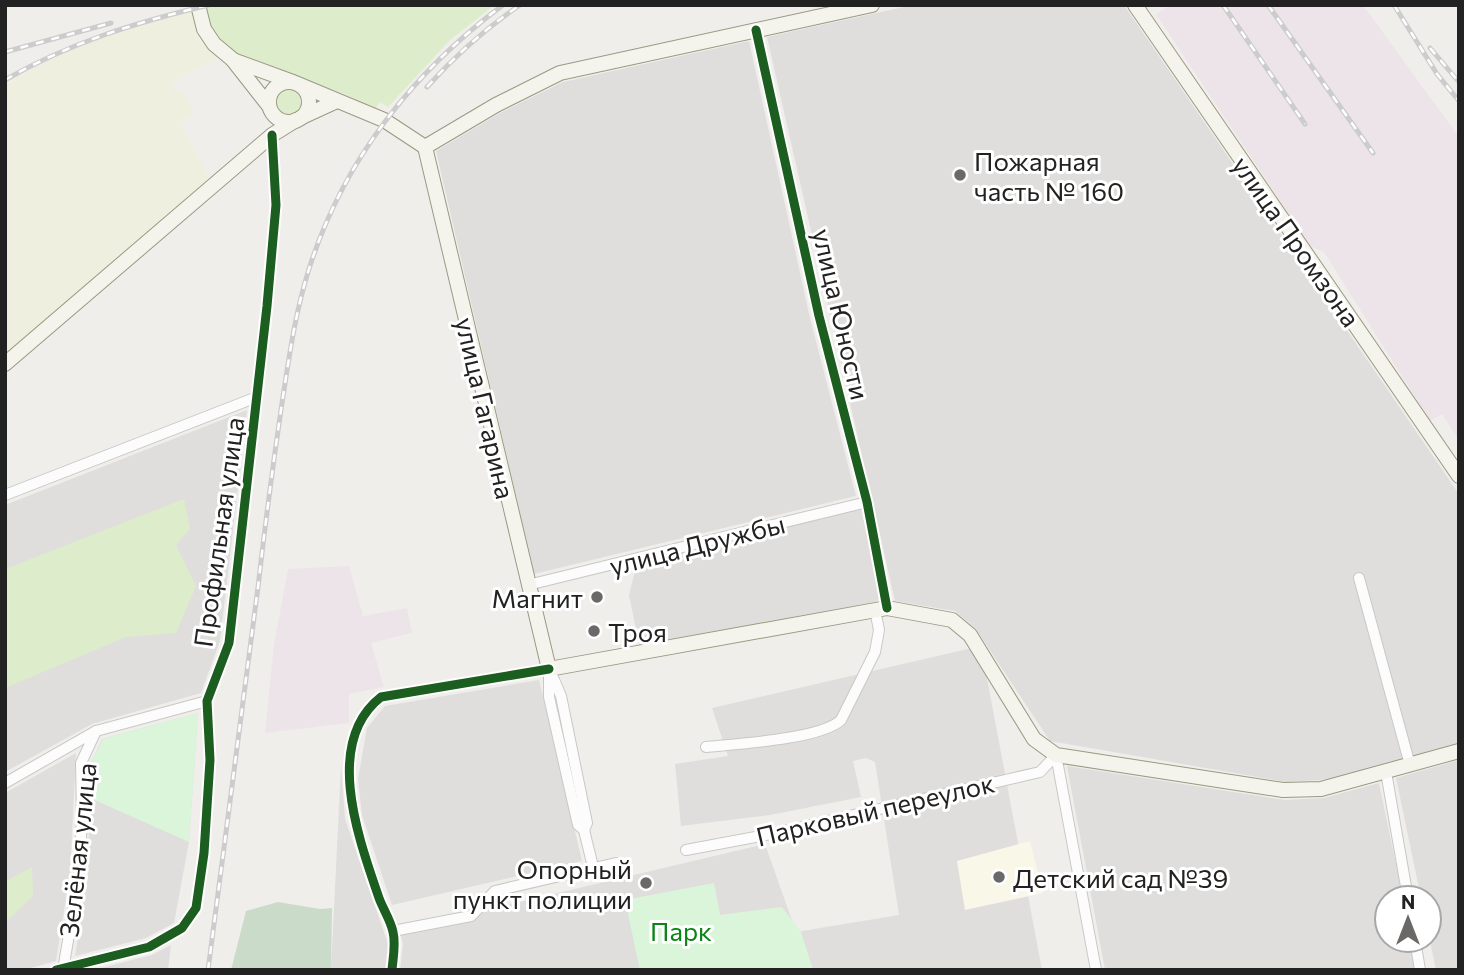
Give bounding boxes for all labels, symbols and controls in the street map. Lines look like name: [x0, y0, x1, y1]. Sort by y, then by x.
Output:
place label: Пожарная часть № 160: [974, 145, 1124, 206]
street label: улица Промзона: [1227, 150, 1367, 332]
marker: Пожарная часть № 160: [952, 167, 968, 183]
street label: улица Юности: [807, 225, 877, 403]
street label: улица Гагарина: [450, 314, 522, 502]
street label: Профильная улица: [187, 415, 249, 649]
street label: улица Дружбы: [606, 507, 788, 581]
place label: Магнит: [492, 582, 583, 613]
marker: Магнит: [589, 589, 605, 605]
place label: Троя: [608, 616, 667, 647]
marker: Троя: [586, 623, 602, 639]
street label: Зелёная улица: [52, 761, 102, 939]
street label: Парковый переулок: [753, 766, 997, 852]
place label: Опорный пункт полиции: [453, 853, 632, 914]
place label: Детский сад №39: [1013, 862, 1228, 893]
marker: Детский сад №39: [991, 869, 1007, 885]
marker: Опорный пункт полиции: [638, 875, 654, 891]
north arrow: [1373, 884, 1443, 954]
text: N: [1401, 890, 1415, 913]
park label: Парк: [650, 915, 712, 946]

